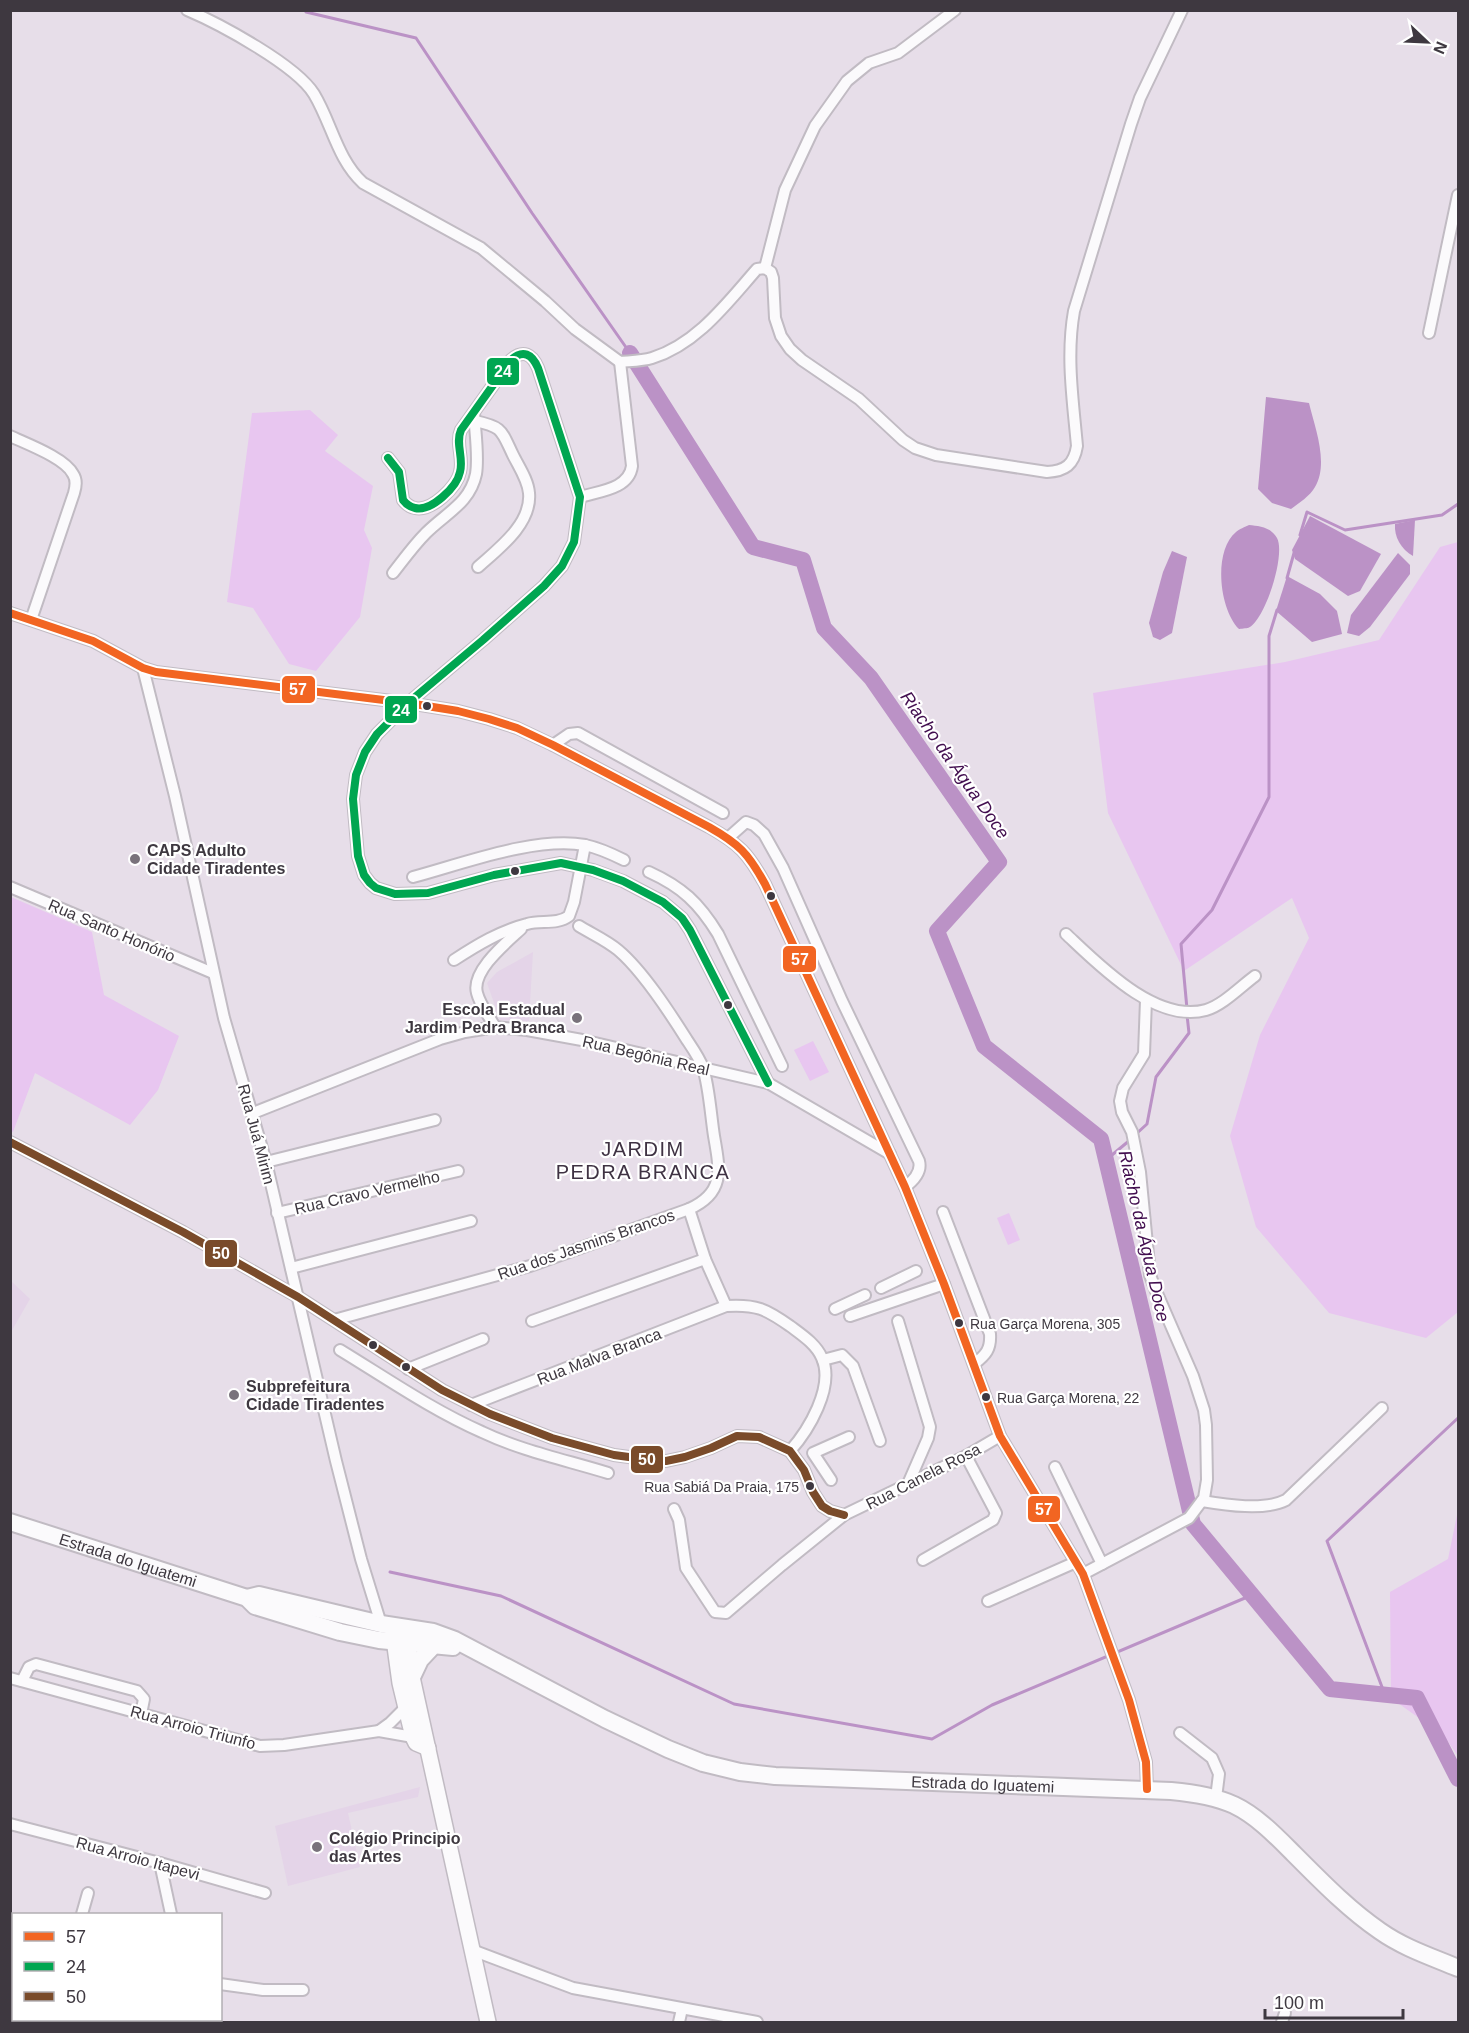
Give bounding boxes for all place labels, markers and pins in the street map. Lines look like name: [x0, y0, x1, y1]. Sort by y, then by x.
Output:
unlabelled marker: [421, 700, 433, 712]
place label: CAPS Adulto Cidade Tiradentes: [147, 842, 286, 877]
marker: CAPS Adulto Cidade Tiradentes: [128, 852, 142, 866]
unlabelled marker: [509, 865, 521, 877]
unlabelled marker: [765, 890, 777, 902]
unlabelled marker: [722, 999, 734, 1011]
place label: Escola Estadual Jardim Pedra Branca: [405, 1001, 565, 1036]
marker: Escola Estadual Jardim Pedra Branca: [570, 1011, 584, 1025]
place label: Rua Garça Morena, 305: [970, 1316, 1120, 1332]
marker: Rua Garça Morena, 305: [953, 1317, 965, 1329]
unlabelled marker: [367, 1339, 379, 1351]
unlabelled marker: [400, 1361, 412, 1373]
place label: Subprefeitura Cidade Tiradentes: [246, 1378, 385, 1413]
marker: Subprefeitura Cidade Tiradentes: [227, 1388, 241, 1402]
place label: Rua Garça Morena, 22: [997, 1390, 1140, 1406]
marker: Rua Garça Morena, 22: [980, 1391, 992, 1403]
place label: Rua Sabiá Da Praia, 175: [644, 1479, 799, 1495]
marker: Rua Sabiá Da Praia, 175: [804, 1480, 816, 1492]
place label: Colégio Principio das Artes: [329, 1830, 461, 1865]
marker: Colégio Principio das Artes: [310, 1840, 324, 1854]

